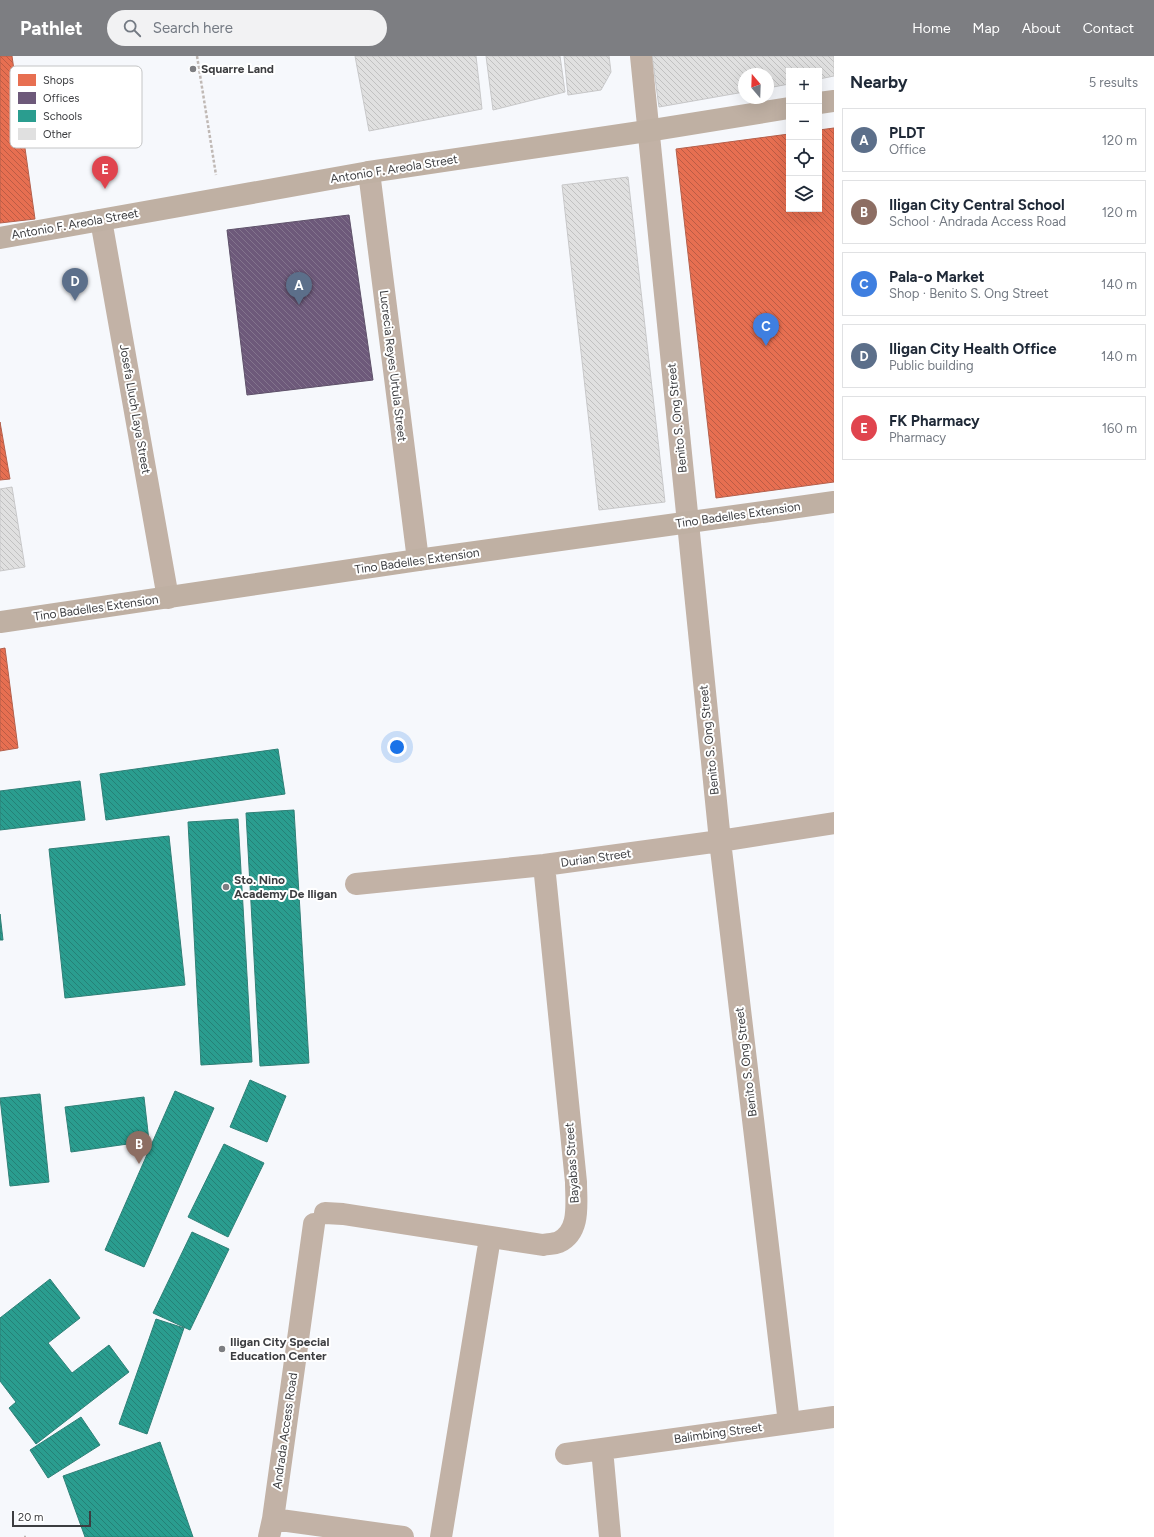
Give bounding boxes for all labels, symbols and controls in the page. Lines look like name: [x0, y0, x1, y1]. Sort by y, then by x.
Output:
search box: [107, 10, 387, 46]
text: Pathlet: [20, 17, 83, 40]
icon: search: [121, 17, 143, 39]
text: Search here: [153, 19, 233, 37]
text: Home: [912, 20, 951, 37]
text: Map: [973, 20, 1000, 37]
text: About: [1022, 20, 1061, 37]
text: Contact: [1083, 20, 1134, 37]
place label: Squarre Land: [201, 62, 274, 76]
marker: Squarre Land: [188, 64, 198, 74]
legend: [10, 66, 142, 148]
north arrow: [738, 68, 774, 104]
map controls: [786, 68, 822, 212]
button: +: [786, 68, 822, 104]
text: Nearby: [850, 72, 908, 92]
text: Shops: [43, 74, 74, 87]
text: 5 results: [1089, 75, 1138, 90]
text: Offices: [43, 92, 79, 105]
button: −: [786, 104, 822, 140]
text: Schools: [43, 110, 82, 123]
text: PLDT: [889, 124, 925, 142]
text: Other: [43, 128, 72, 141]
text: A: [859, 133, 869, 148]
text: 120 m: [1102, 133, 1137, 148]
button: locate: [786, 140, 822, 176]
text: Office: [889, 142, 926, 157]
street label: Antonio F. Areola Street: [329, 152, 459, 186]
pin: E: [92, 156, 118, 189]
button: layers: [786, 176, 822, 212]
text: Iligan City Central School: [889, 196, 1065, 214]
text: B: [860, 205, 868, 220]
text: 120 m: [1102, 205, 1137, 220]
street label: Antonio F. Areola Street: [10, 206, 140, 242]
text: School · Andrada Access Road: [889, 214, 1066, 229]
pin: D: [62, 268, 88, 301]
text: Pala-o Market: [889, 268, 985, 286]
pin: A: [286, 272, 312, 305]
text: C: [859, 277, 869, 292]
text: 140 m: [1101, 277, 1137, 292]
text: Shop · Benito S. Ong Street: [889, 286, 1049, 301]
street label: Lucrecia Reyes Urtula Street: [377, 289, 409, 443]
pin: C: [753, 313, 779, 346]
text: Iligan City Health Office: [889, 340, 1057, 358]
street label: Josefa Lluch Laya Street: [117, 343, 153, 475]
text: D: [859, 349, 869, 364]
text: 140 m: [1101, 349, 1137, 364]
text: Public building: [889, 358, 974, 373]
street label: Benito S. Ong Street: [664, 362, 690, 474]
text: FK Pharmacy: [889, 412, 980, 430]
text: E: [860, 421, 868, 436]
text: 160 m: [1102, 421, 1137, 436]
text: Pharmacy: [889, 430, 946, 445]
street label: Tino Badelles Extension: [675, 499, 802, 531]
street label: Tino Badelles Extension: [354, 545, 481, 577]
street label: Tino Badelles Extension: [33, 592, 160, 624]
street label: Benito S. Ong Street: [696, 684, 722, 796]
your location: [387, 737, 407, 757]
street label: Durian Street: [560, 846, 633, 870]
place label: Sto. Nino Academy De Iligan: [234, 873, 337, 901]
marker: Sto. Nino Academy De Iligan: [221, 882, 231, 892]
street label: Benito S. Ong Street: [732, 1006, 760, 1118]
street label: Bayabas Street: [562, 1122, 582, 1204]
pin: B: [126, 1131, 152, 1164]
place label: Iligan City Special Education Center: [230, 1335, 330, 1363]
marker: Iligan City Special Education Center: [217, 1344, 227, 1354]
street label: Andrada Access Road: [270, 1372, 300, 1490]
street label: Balimbing Street: [673, 1420, 764, 1446]
scale bar: [12, 1509, 91, 1528]
text: 20 m: [18, 1511, 43, 1524]

